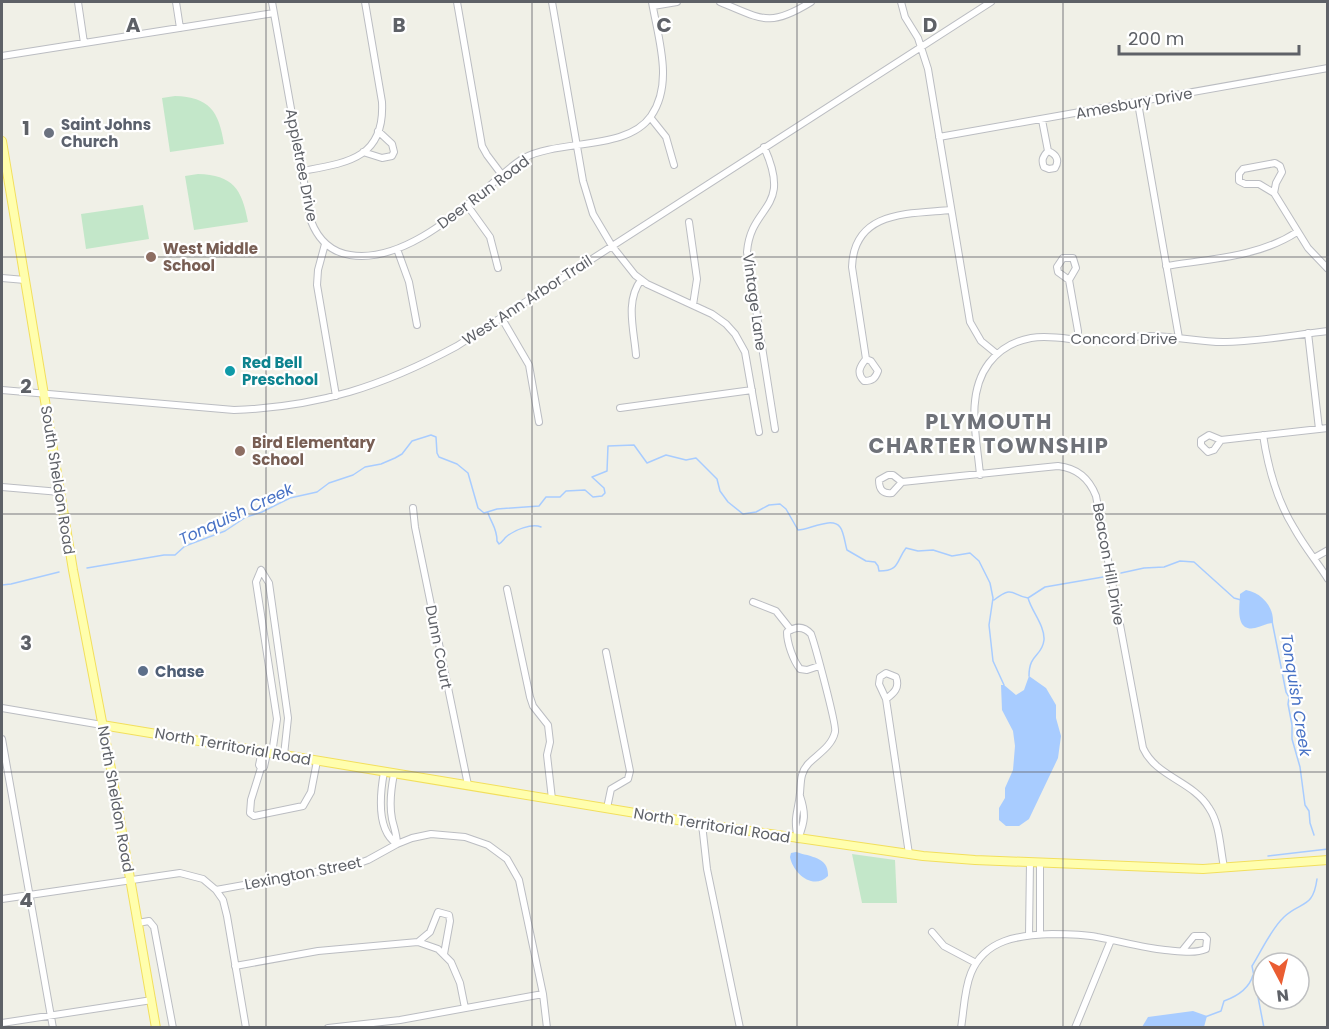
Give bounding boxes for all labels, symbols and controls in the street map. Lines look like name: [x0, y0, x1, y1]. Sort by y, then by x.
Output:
text: A: [126, 11, 141, 39]
text: B: [392, 11, 406, 39]
text: C: [656, 11, 672, 39]
text: D: [923, 11, 937, 39]
scale bar: [1119, 18, 1299, 56]
text: 200 m: [1128, 26, 1184, 51]
street label: Amesbury Drive: [1074, 82, 1194, 124]
street label: Appletree Drive: [281, 107, 323, 223]
text: 1: [22, 114, 30, 142]
place label: Saint Johns Church: [61, 114, 151, 152]
marker: Saint Johns Church: [42, 126, 56, 140]
street label: Deer Run Road: [433, 150, 533, 234]
place label: West Middle School: [163, 238, 258, 276]
marker: West Middle School: [144, 250, 158, 264]
street label: West Ann Arbor Trail: [458, 250, 596, 350]
street label: Vintage Lane: [738, 252, 772, 352]
street label: Concord Drive: [1071, 328, 1177, 349]
place label: Red Bell Preschool: [242, 352, 318, 390]
marker: Red Bell Preschool: [223, 364, 237, 378]
text: 2: [20, 372, 32, 400]
street label: South Sheldon Road: [36, 404, 80, 556]
district label: PLYMOUTH CHARTER TOWNSHIP: [869, 407, 1109, 460]
place label: Bird Elementary School: [252, 432, 376, 470]
marker: Bird Elementary School: [233, 444, 247, 458]
water label: Tonquish Creek: [175, 477, 298, 551]
street label: Beacon Hill Drive: [1088, 501, 1130, 627]
street label: Dunn Court: [421, 603, 457, 691]
text: 3: [20, 629, 32, 657]
water label: Tonquish Creek: [1275, 632, 1317, 759]
place label: Chase: [155, 661, 204, 682]
marker: Chase: [136, 664, 150, 678]
street label: North Territorial Road: [153, 722, 313, 770]
street label: North Sheldon Road: [93, 724, 139, 874]
street label: North Territorial Road: [632, 802, 792, 848]
street label: Lexington Street: [243, 851, 363, 895]
text: 4: [19, 886, 33, 914]
north arrow: [1251, 951, 1311, 1011]
text: N: [1275, 983, 1290, 1008]

